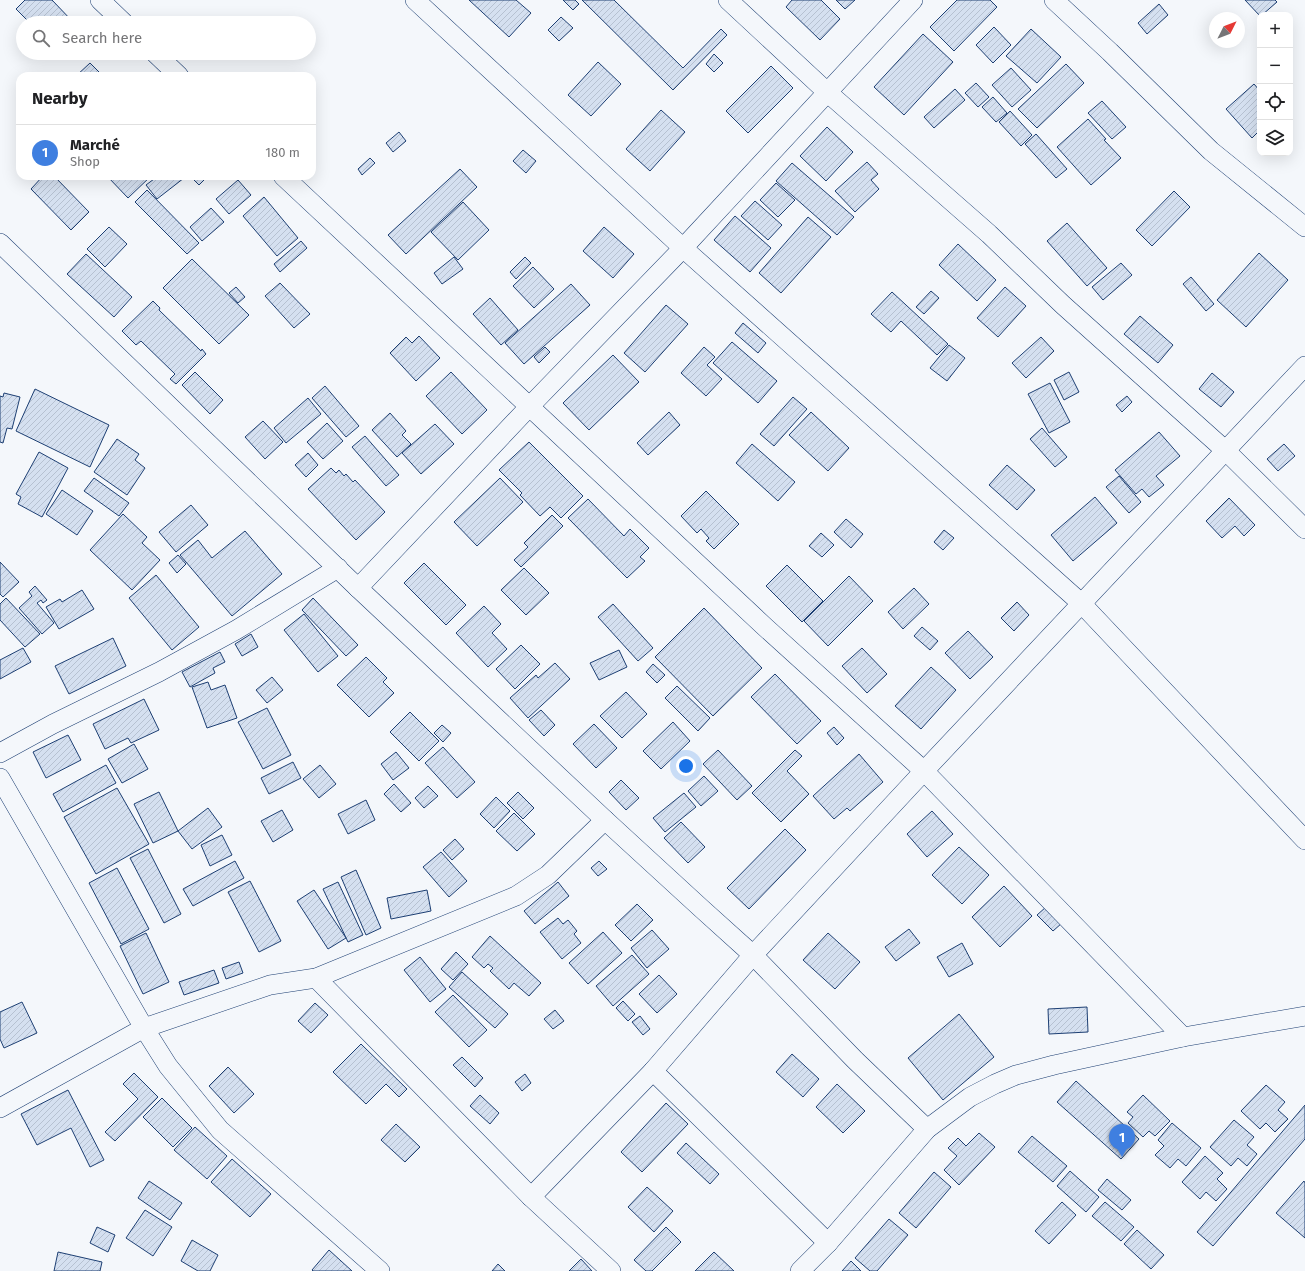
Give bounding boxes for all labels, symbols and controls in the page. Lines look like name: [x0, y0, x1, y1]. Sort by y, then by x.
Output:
north arrow: [1209, 12, 1245, 48]
map controls: [1257, 12, 1293, 156]
button: +: [1257, 12, 1293, 48]
search box: [16, 16, 316, 60]
icon: search: [30, 27, 52, 49]
text: Search here: [62, 29, 142, 47]
button: −: [1257, 48, 1293, 84]
button: locate: [1257, 84, 1293, 120]
text: Nearby: [32, 88, 87, 109]
button: layers: [1257, 120, 1293, 156]
text: Marché: [70, 136, 120, 154]
text: 1: [42, 145, 48, 160]
text: 180 m: [265, 145, 300, 160]
text: Shop: [70, 154, 100, 169]
your location: [676, 756, 696, 776]
pin: 1: [1109, 1124, 1135, 1157]

